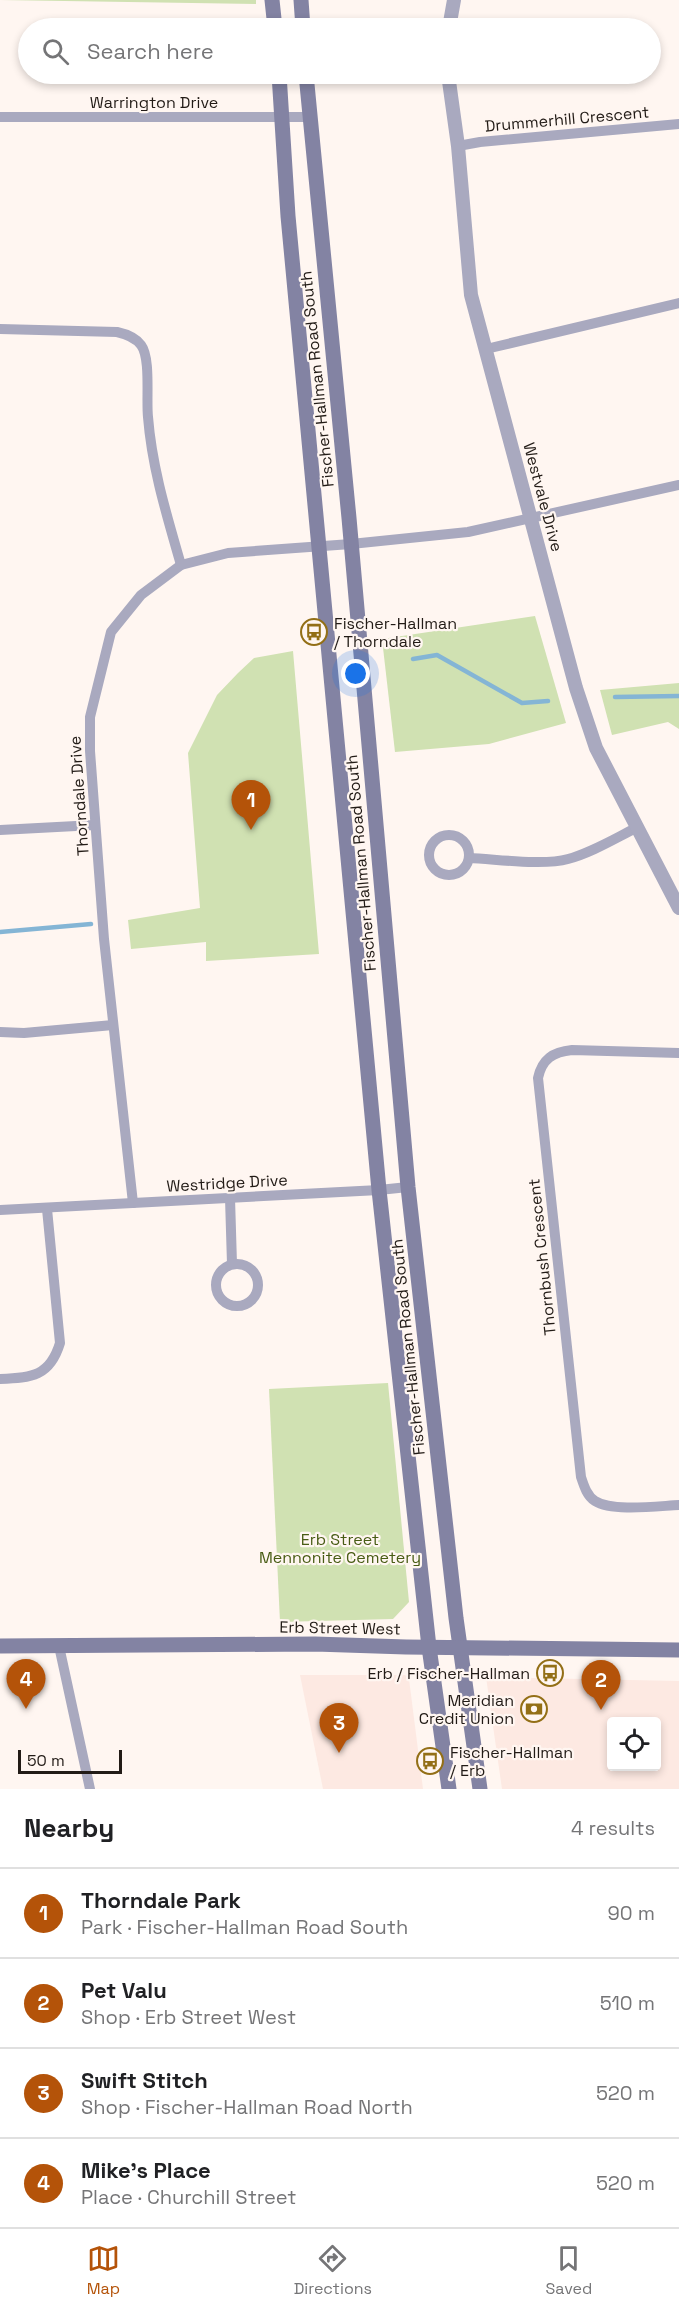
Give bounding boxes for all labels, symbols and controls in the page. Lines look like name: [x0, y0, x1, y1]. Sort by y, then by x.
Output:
search box: [18, 18, 661, 84]
icon: search: [39, 35, 72, 68]
text: Search here: [87, 37, 214, 65]
street label: Warrington Drive: [90, 92, 218, 113]
street label: Drummerhill Crescent: [484, 101, 650, 137]
street label: Fischer-Hallman Road South: [295, 270, 339, 488]
street label: Westvale Drive: [518, 440, 568, 554]
place label: Fischer-Hallman / Thorndale: [334, 613, 457, 652]
bus stop icon: Fischer-Hallman / Thorndale: [299, 617, 329, 647]
your location: [341, 659, 370, 688]
street label: Thorndale Drive: [64, 735, 94, 857]
street label: Fischer-Hallman Road South: [341, 754, 381, 972]
pin: 1: [232, 780, 270, 830]
street label: Westridge Drive: [166, 1169, 288, 1197]
street label: Thornbush Crescent: [523, 1178, 561, 1336]
street label: Fischer-Hallman Road South: [386, 1238, 430, 1456]
park label: Erb Street Mennonite Cemetery: [259, 1529, 421, 1568]
street label: Erb Street West: [279, 1616, 401, 1640]
bus stop icon: Erb / Fischer-Hallman: [535, 1658, 565, 1688]
pin: 4: [6, 1660, 46, 1709]
pin: 2: [582, 1660, 620, 1710]
place label: Erb / Fischer-Hallman: [367, 1663, 530, 1684]
place label: Meridian Credit Union: [419, 1690, 514, 1729]
bank icon: Meridian Credit Union: [519, 1694, 549, 1724]
pin: 3: [320, 1704, 358, 1753]
map controls: [607, 1717, 661, 1771]
button: locate: [607, 1717, 661, 1771]
place label: Fischer-Hallman / Erb: [450, 1742, 573, 1781]
bus stop icon: Fischer-Hallman / Erb: [415, 1746, 445, 1776]
scale bar: [18, 1747, 122, 1774]
text: 50 m: [27, 1750, 65, 1771]
text: Nearby: [24, 1811, 114, 1845]
text: 4 results: [571, 1815, 655, 1841]
text: Thorndale Park: [81, 1886, 241, 1914]
text: 1: [39, 1900, 48, 1926]
text: 90 m: [608, 1900, 655, 1926]
text: Park · Fischer-Hallman Road South: [81, 1914, 408, 1940]
text: Pet Valu: [81, 1976, 167, 2004]
text: 2: [38, 1990, 49, 2016]
text: 510 m: [600, 1990, 655, 2016]
text: Shop · Erb Street West: [81, 2004, 296, 2030]
text: Swift Stitch: [81, 2066, 208, 2094]
text: 3: [37, 2080, 50, 2106]
text: 520 m: [596, 2080, 655, 2106]
text: Shop · Fischer-Hallman Road North: [81, 2094, 413, 2120]
text: Mike's Place: [81, 2156, 211, 2184]
text: 4: [37, 2170, 50, 2196]
text: 520 m: [596, 2170, 655, 2196]
text: Place · Churchill Street: [81, 2184, 297, 2210]
tab: Map: [87, 2242, 120, 2299]
tab: Directions: [294, 2242, 372, 2299]
tab: Saved: [546, 2242, 592, 2299]

